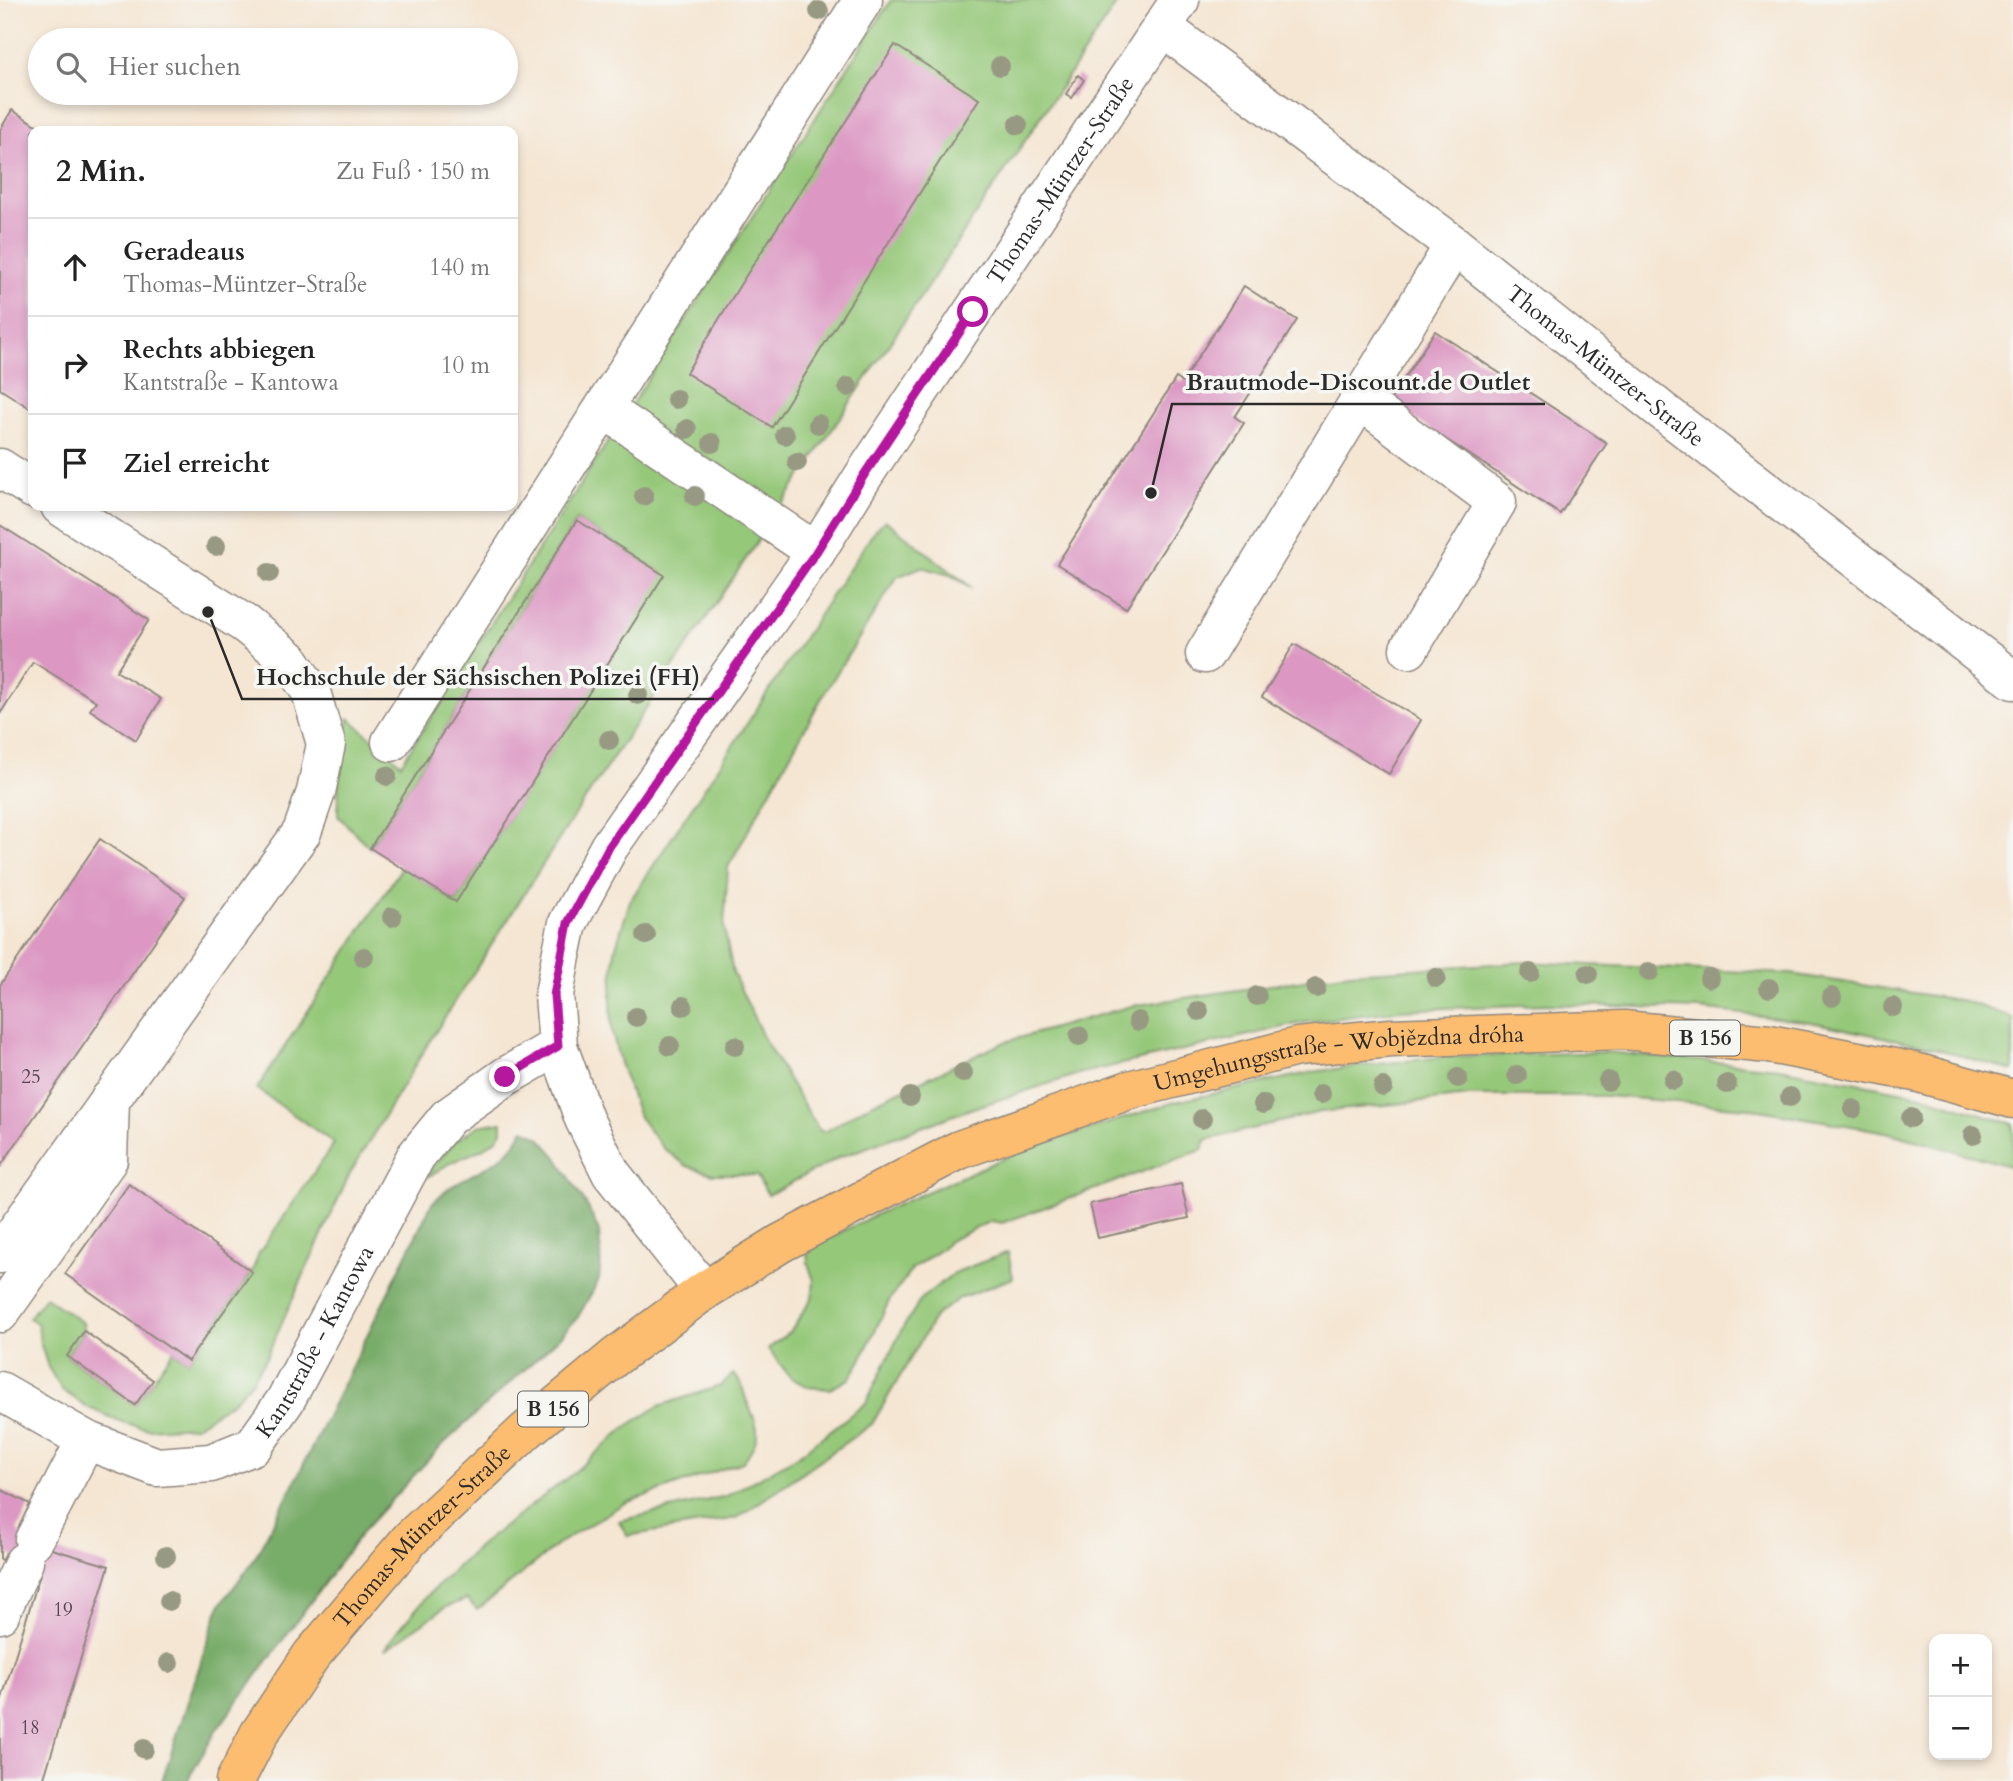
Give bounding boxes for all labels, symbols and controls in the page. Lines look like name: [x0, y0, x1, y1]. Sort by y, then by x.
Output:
search box: [28, 28, 518, 105]
icon: search: [52, 48, 90, 86]
text: Hier suchen: [108, 49, 241, 84]
street label: Thomas-Müntzer-Straße: [980, 70, 1141, 291]
text: 2 Min.: [56, 151, 146, 192]
text: Zu Fuß · 150 m: [336, 156, 490, 187]
text: Geradeaus: [123, 234, 245, 269]
icon: ahead: [56, 248, 94, 286]
text: 140 m: [429, 252, 490, 283]
text: Thomas-Müntzer-Straße: [123, 269, 368, 300]
street label: Thomas-Müntzer-Straße: [1500, 278, 1711, 454]
route start: [957, 296, 988, 327]
text: Rechts abbiegen: [123, 332, 315, 367]
icon: right: [56, 346, 94, 384]
text: 10 m: [441, 350, 490, 381]
callout: Brautmode-Discount.de Outlet: [1172, 359, 1545, 404]
text: Brautmode-Discount.de Outlet: [1186, 366, 1531, 399]
text: Kantstraße - Kantowa: [123, 367, 339, 398]
icon: arrive: [56, 444, 94, 482]
text: Ziel erreicht: [123, 446, 269, 481]
callout: Hochschule der Sächsischen Polizei (FH): [242, 654, 714, 699]
text: Hochschule der Sächsischen Polizei (FH): [256, 661, 700, 694]
street label: Umgehungsstraße - Wobjězdna dróha: [1150, 1018, 1525, 1099]
road number: B 156: [1670, 1020, 1740, 1056]
route end: [489, 1061, 520, 1092]
house number: 25: [21, 1064, 41, 1090]
street label: Kantstraße - Kantowa: [249, 1240, 381, 1444]
road number: B 156: [518, 1392, 588, 1426]
street label: Thomas-Müntzer-Straße: [326, 1438, 518, 1635]
house number: 19: [53, 1597, 73, 1623]
map controls: [1929, 1634, 1992, 1760]
button: +: [1929, 1634, 1992, 1697]
button: −: [1929, 1697, 1992, 1760]
house number: 18: [20, 1715, 40, 1741]

